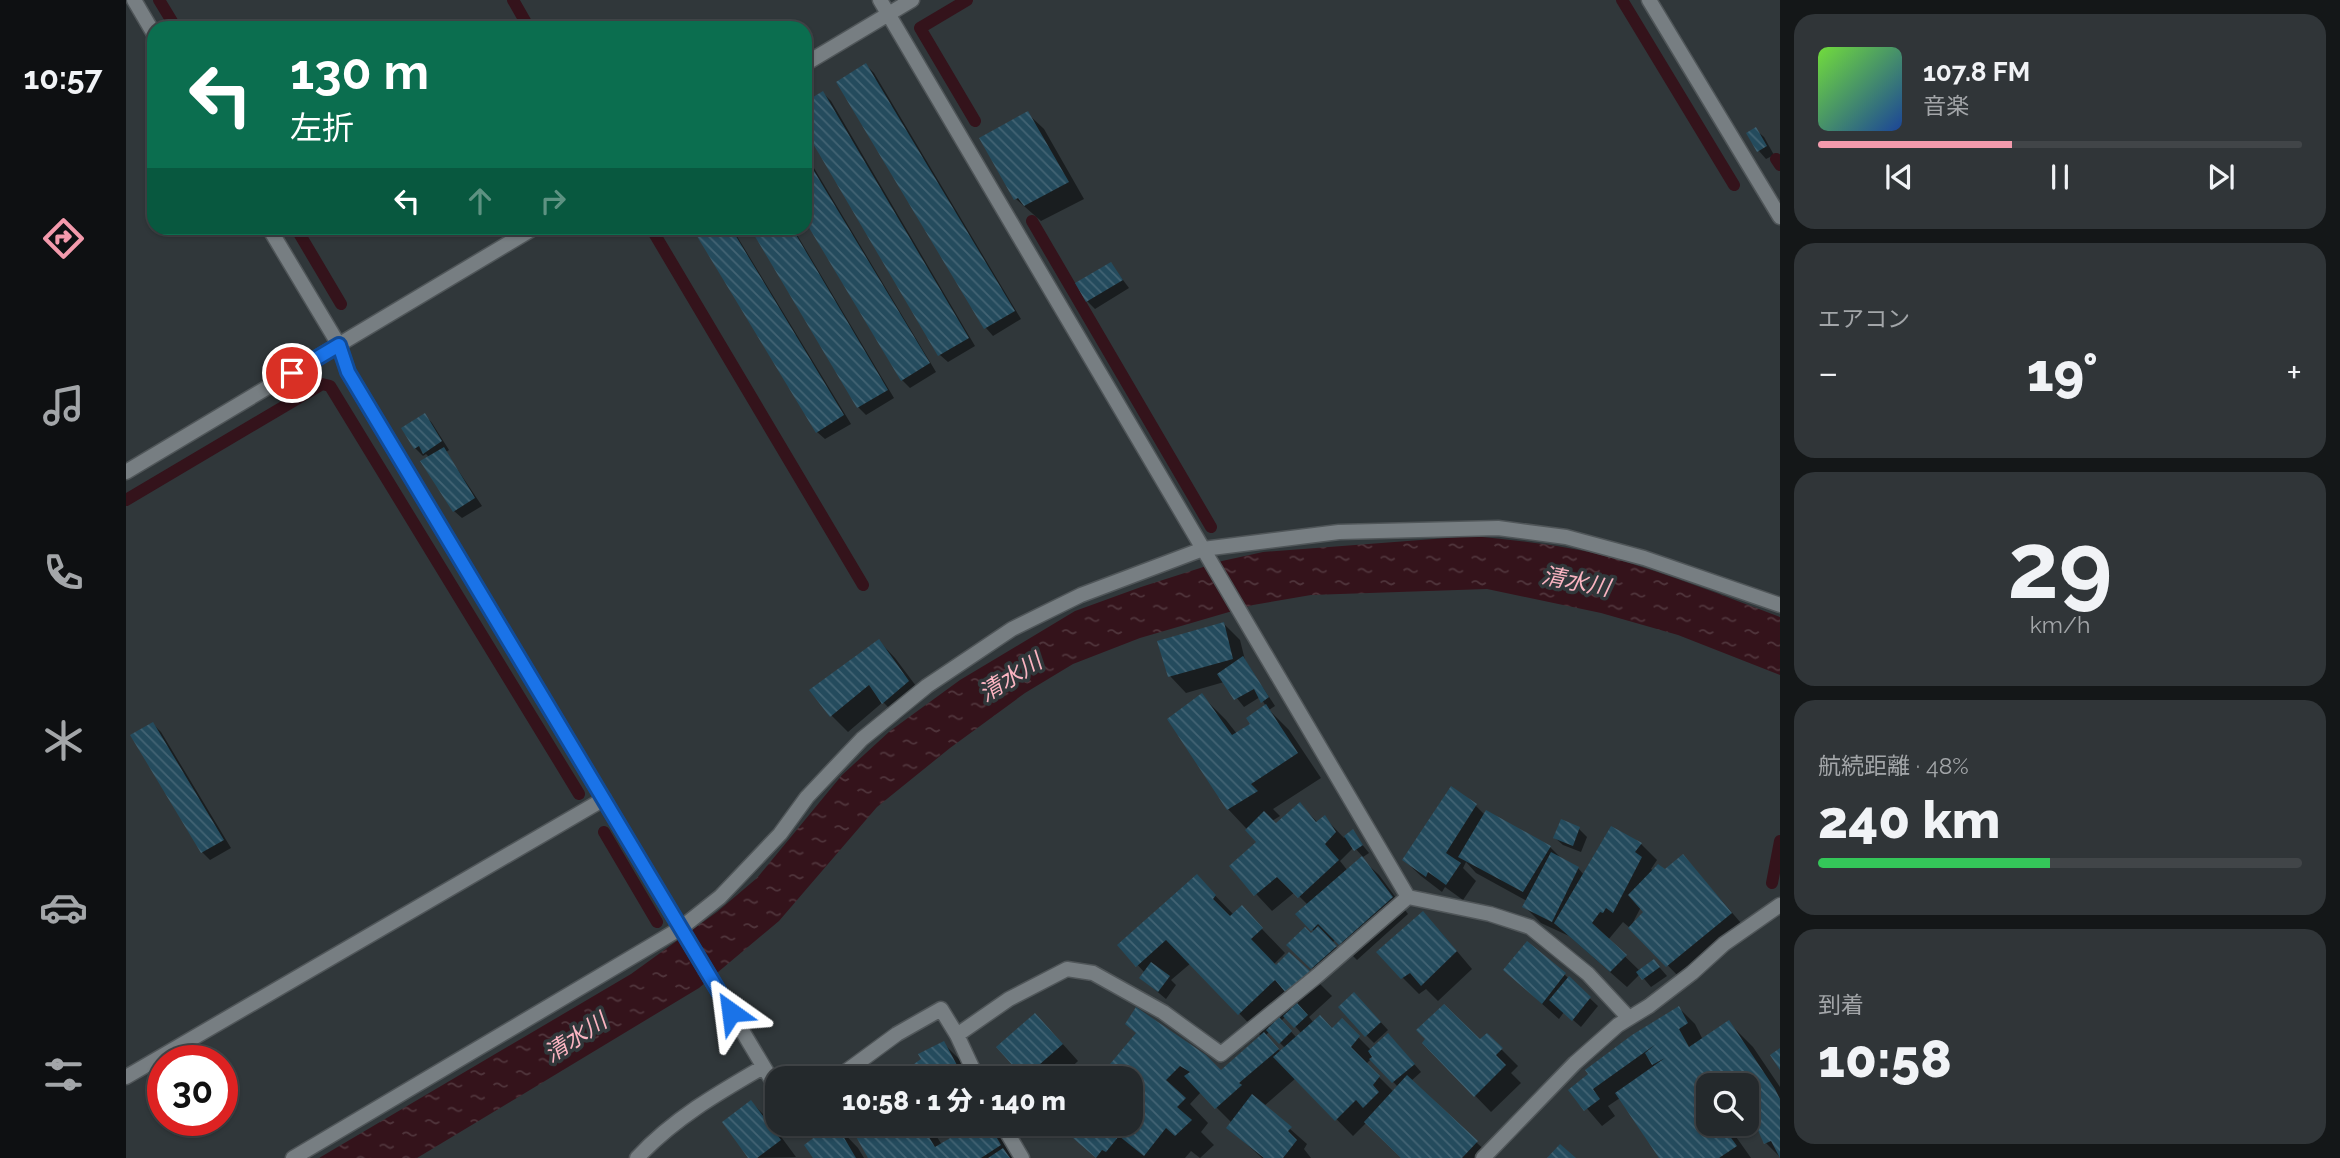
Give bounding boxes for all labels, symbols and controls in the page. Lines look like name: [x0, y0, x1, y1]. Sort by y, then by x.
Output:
text: 130 m: [290, 43, 429, 100]
icon: left: [175, 49, 266, 140]
text: 107.8 FM: [1923, 57, 2030, 87]
text: 10:57: [23, 59, 103, 96]
text: 音楽: [1923, 92, 1969, 119]
text: 左折: [290, 109, 354, 146]
icon: previous: [1880, 158, 1918, 196]
icon: pause: [2041, 158, 2079, 196]
icon: next: [2202, 158, 2240, 196]
icon: left: [388, 182, 426, 220]
icon: ahead: [461, 182, 499, 220]
icon: right: [534, 182, 572, 220]
icon: directions: [39, 214, 88, 263]
text: エアコン: [1818, 305, 1910, 332]
text: 19°: [2027, 342, 2098, 403]
pin: [262, 343, 322, 403]
text: −: [1818, 350, 1838, 395]
text: +: [2286, 350, 2302, 395]
icon: arrive: [273, 354, 311, 392]
icon: music: [39, 381, 88, 430]
text: 29: [2008, 512, 2112, 619]
icon: phone: [39, 548, 88, 597]
water label: 清水川: [1540, 561, 1615, 601]
text: km/h: [2030, 611, 2090, 638]
water label: 清水川: [974, 646, 1049, 707]
icon: climate: [39, 716, 88, 765]
text: 航続距離 · 48%: [1818, 752, 1969, 779]
text: 240 km: [1818, 789, 2000, 850]
icon: car: [39, 883, 88, 932]
position arrow: [694, 975, 768, 1049]
text: 到着: [1818, 991, 1864, 1018]
water label: 清水川: [539, 1005, 614, 1067]
text: 10:58: [1818, 1028, 1952, 1089]
speed limit sign: 30: [147, 1045, 238, 1136]
icon: filters: [39, 1050, 88, 1099]
map controls: [1696, 1073, 1759, 1136]
button: search: [1696, 1073, 1759, 1136]
text: 10:58 · 1 分 · 140 m: [842, 1086, 1066, 1116]

